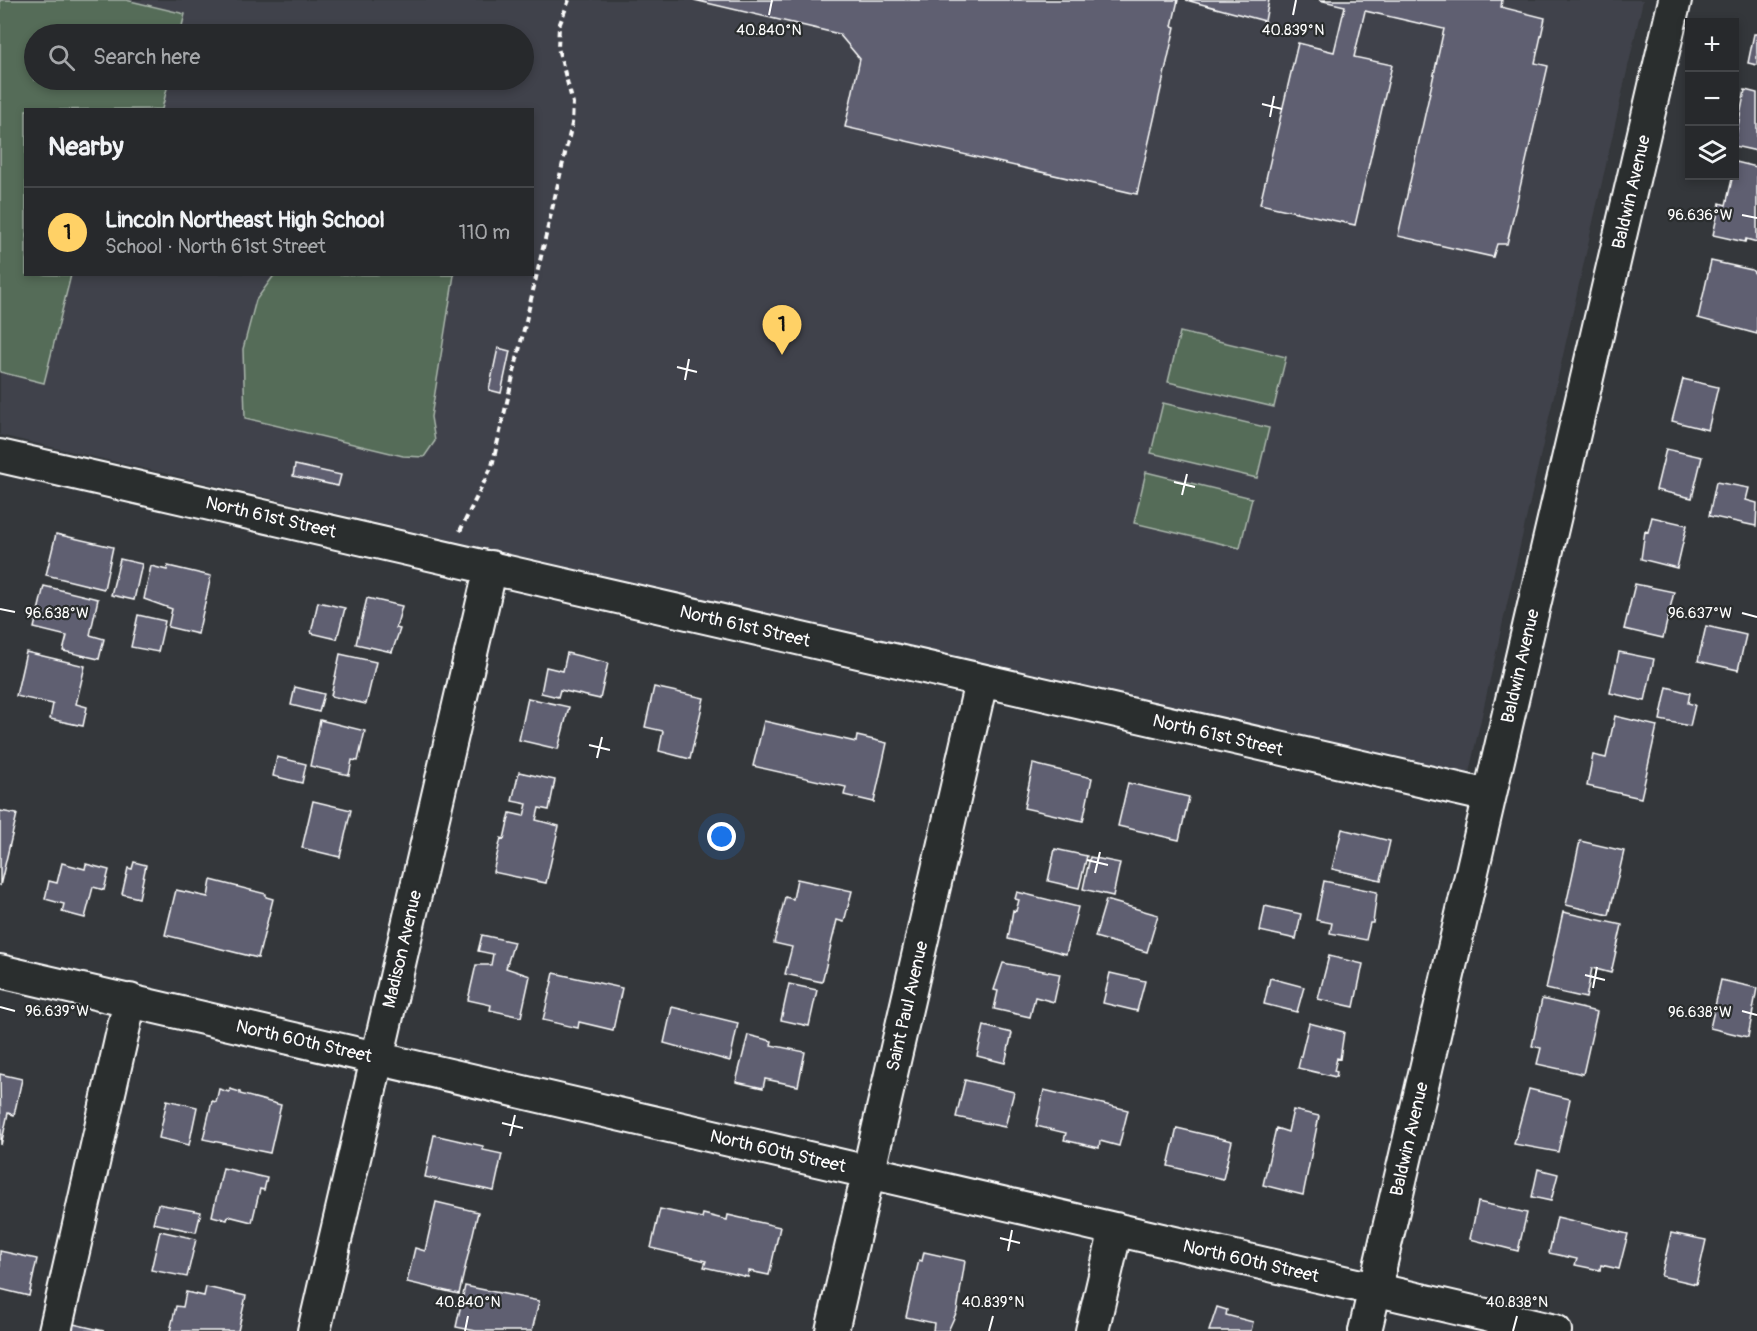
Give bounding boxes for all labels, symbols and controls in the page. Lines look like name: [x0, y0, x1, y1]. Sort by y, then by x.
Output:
map controls: [1685, 18, 1739, 180]
button: +: [1685, 18, 1739, 72]
text: 40.840°N: [736, 21, 802, 40]
text: 40.839°N: [1262, 21, 1324, 40]
search box: [24, 24, 534, 90]
icon: search: [45, 41, 78, 74]
text: Search here: [93, 43, 200, 71]
button: −: [1685, 72, 1739, 126]
button: layers: [1685, 126, 1739, 180]
text: Nearby: [48, 131, 124, 163]
street label: Baldwin Avenue: [1607, 133, 1656, 251]
text: Lincoln Northeast High School: [105, 206, 385, 234]
text: 96.636°W: [1668, 206, 1733, 225]
text: 1: [64, 220, 71, 245]
text: 110 m: [459, 220, 510, 245]
text: School · North 61st Street: [105, 234, 326, 259]
pin: 1: [762, 306, 802, 355]
street label: North 61st Street: [203, 491, 339, 544]
street label: North 61st Street: [677, 600, 813, 653]
text: 96.638°W: [25, 604, 89, 623]
text: 96.637°W: [1668, 604, 1732, 623]
street label: Baldwin Avenue: [1496, 607, 1545, 725]
street label: North 61st Street: [1150, 709, 1286, 762]
your location: [707, 822, 736, 851]
street label: Madison Avenue: [378, 888, 427, 1010]
street label: Saint Paul Avenue: [881, 939, 934, 1073]
text: 96.639°W: [25, 1002, 89, 1021]
text: 96.638°W: [1668, 1003, 1732, 1022]
street label: North 60th Street: [234, 1015, 375, 1068]
street label: Baldwin Avenue: [1385, 1080, 1434, 1198]
street label: North 60th Street: [708, 1125, 849, 1178]
street label: North 60th Street: [1181, 1235, 1322, 1288]
text: 40.840°N: [435, 1293, 501, 1312]
text: 40.839°N: [962, 1293, 1024, 1312]
text: 40.838°N: [1486, 1293, 1548, 1312]

